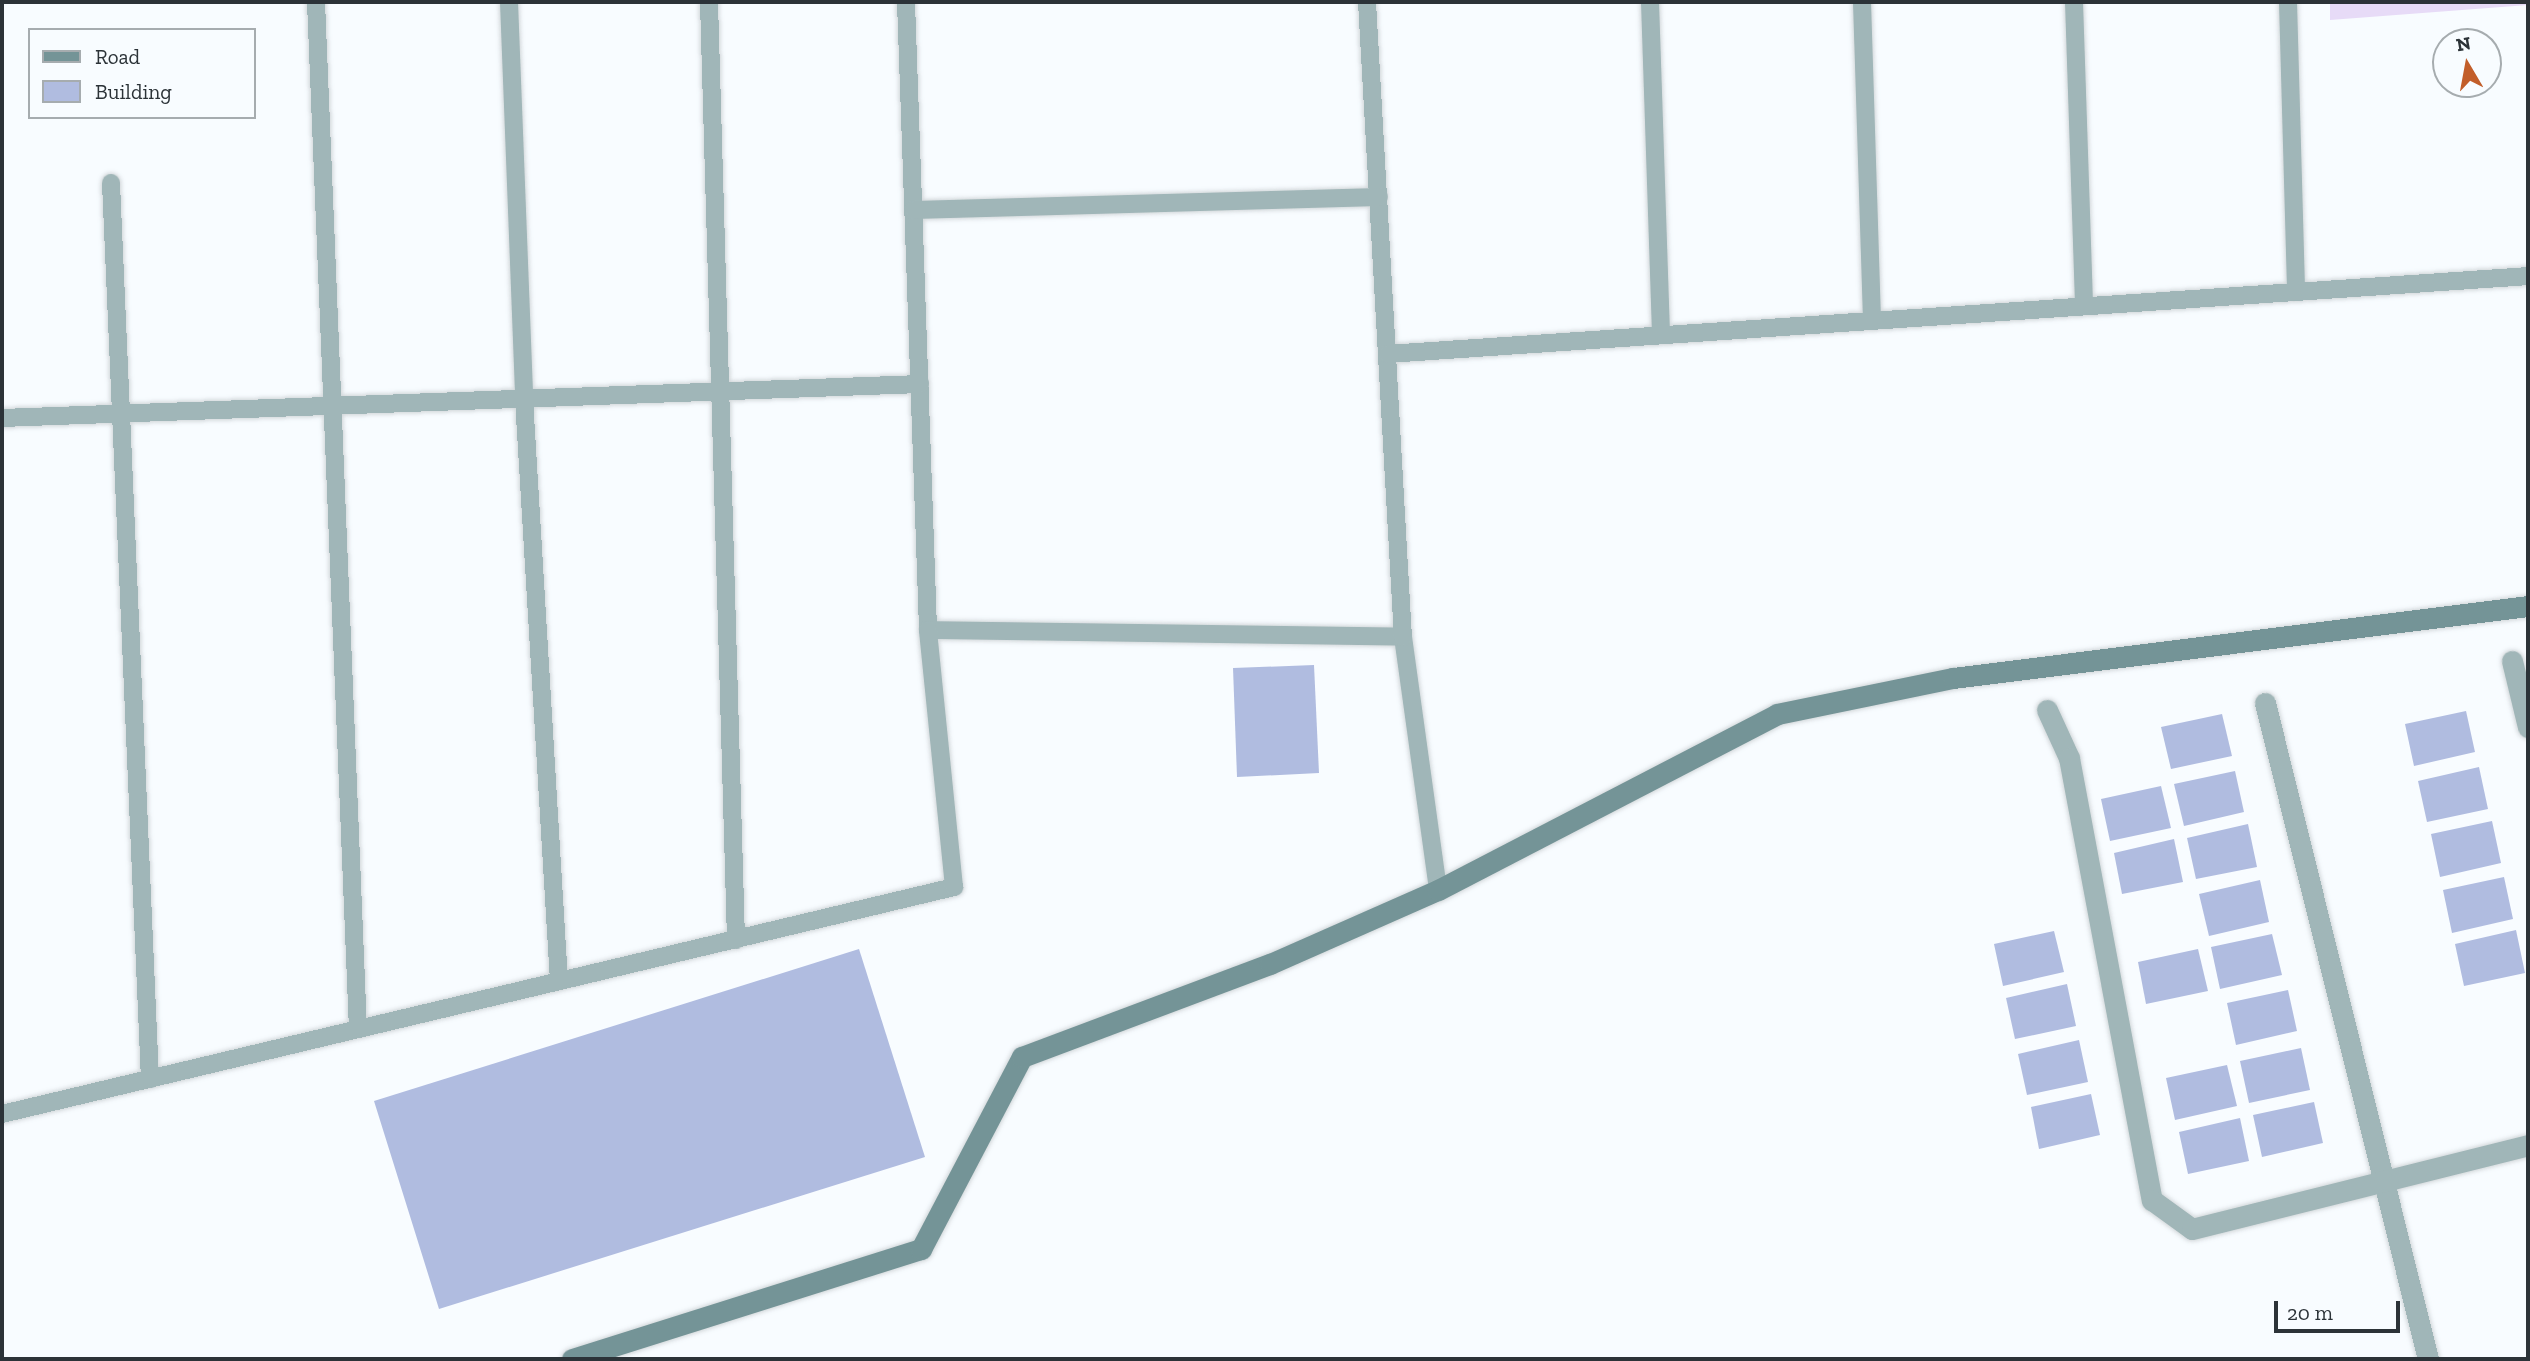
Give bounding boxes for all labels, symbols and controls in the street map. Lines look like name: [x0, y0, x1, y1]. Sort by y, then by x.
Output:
legend: [28, 28, 256, 119]
north arrow: [2432, 28, 2502, 98]
text: N: [2454, 31, 2473, 56]
text: Road: [95, 44, 140, 69]
text: Building: [95, 79, 172, 104]
scale bar: [2278, 1288, 2404, 1332]
text: 20 m: [2287, 1300, 2333, 1325]

